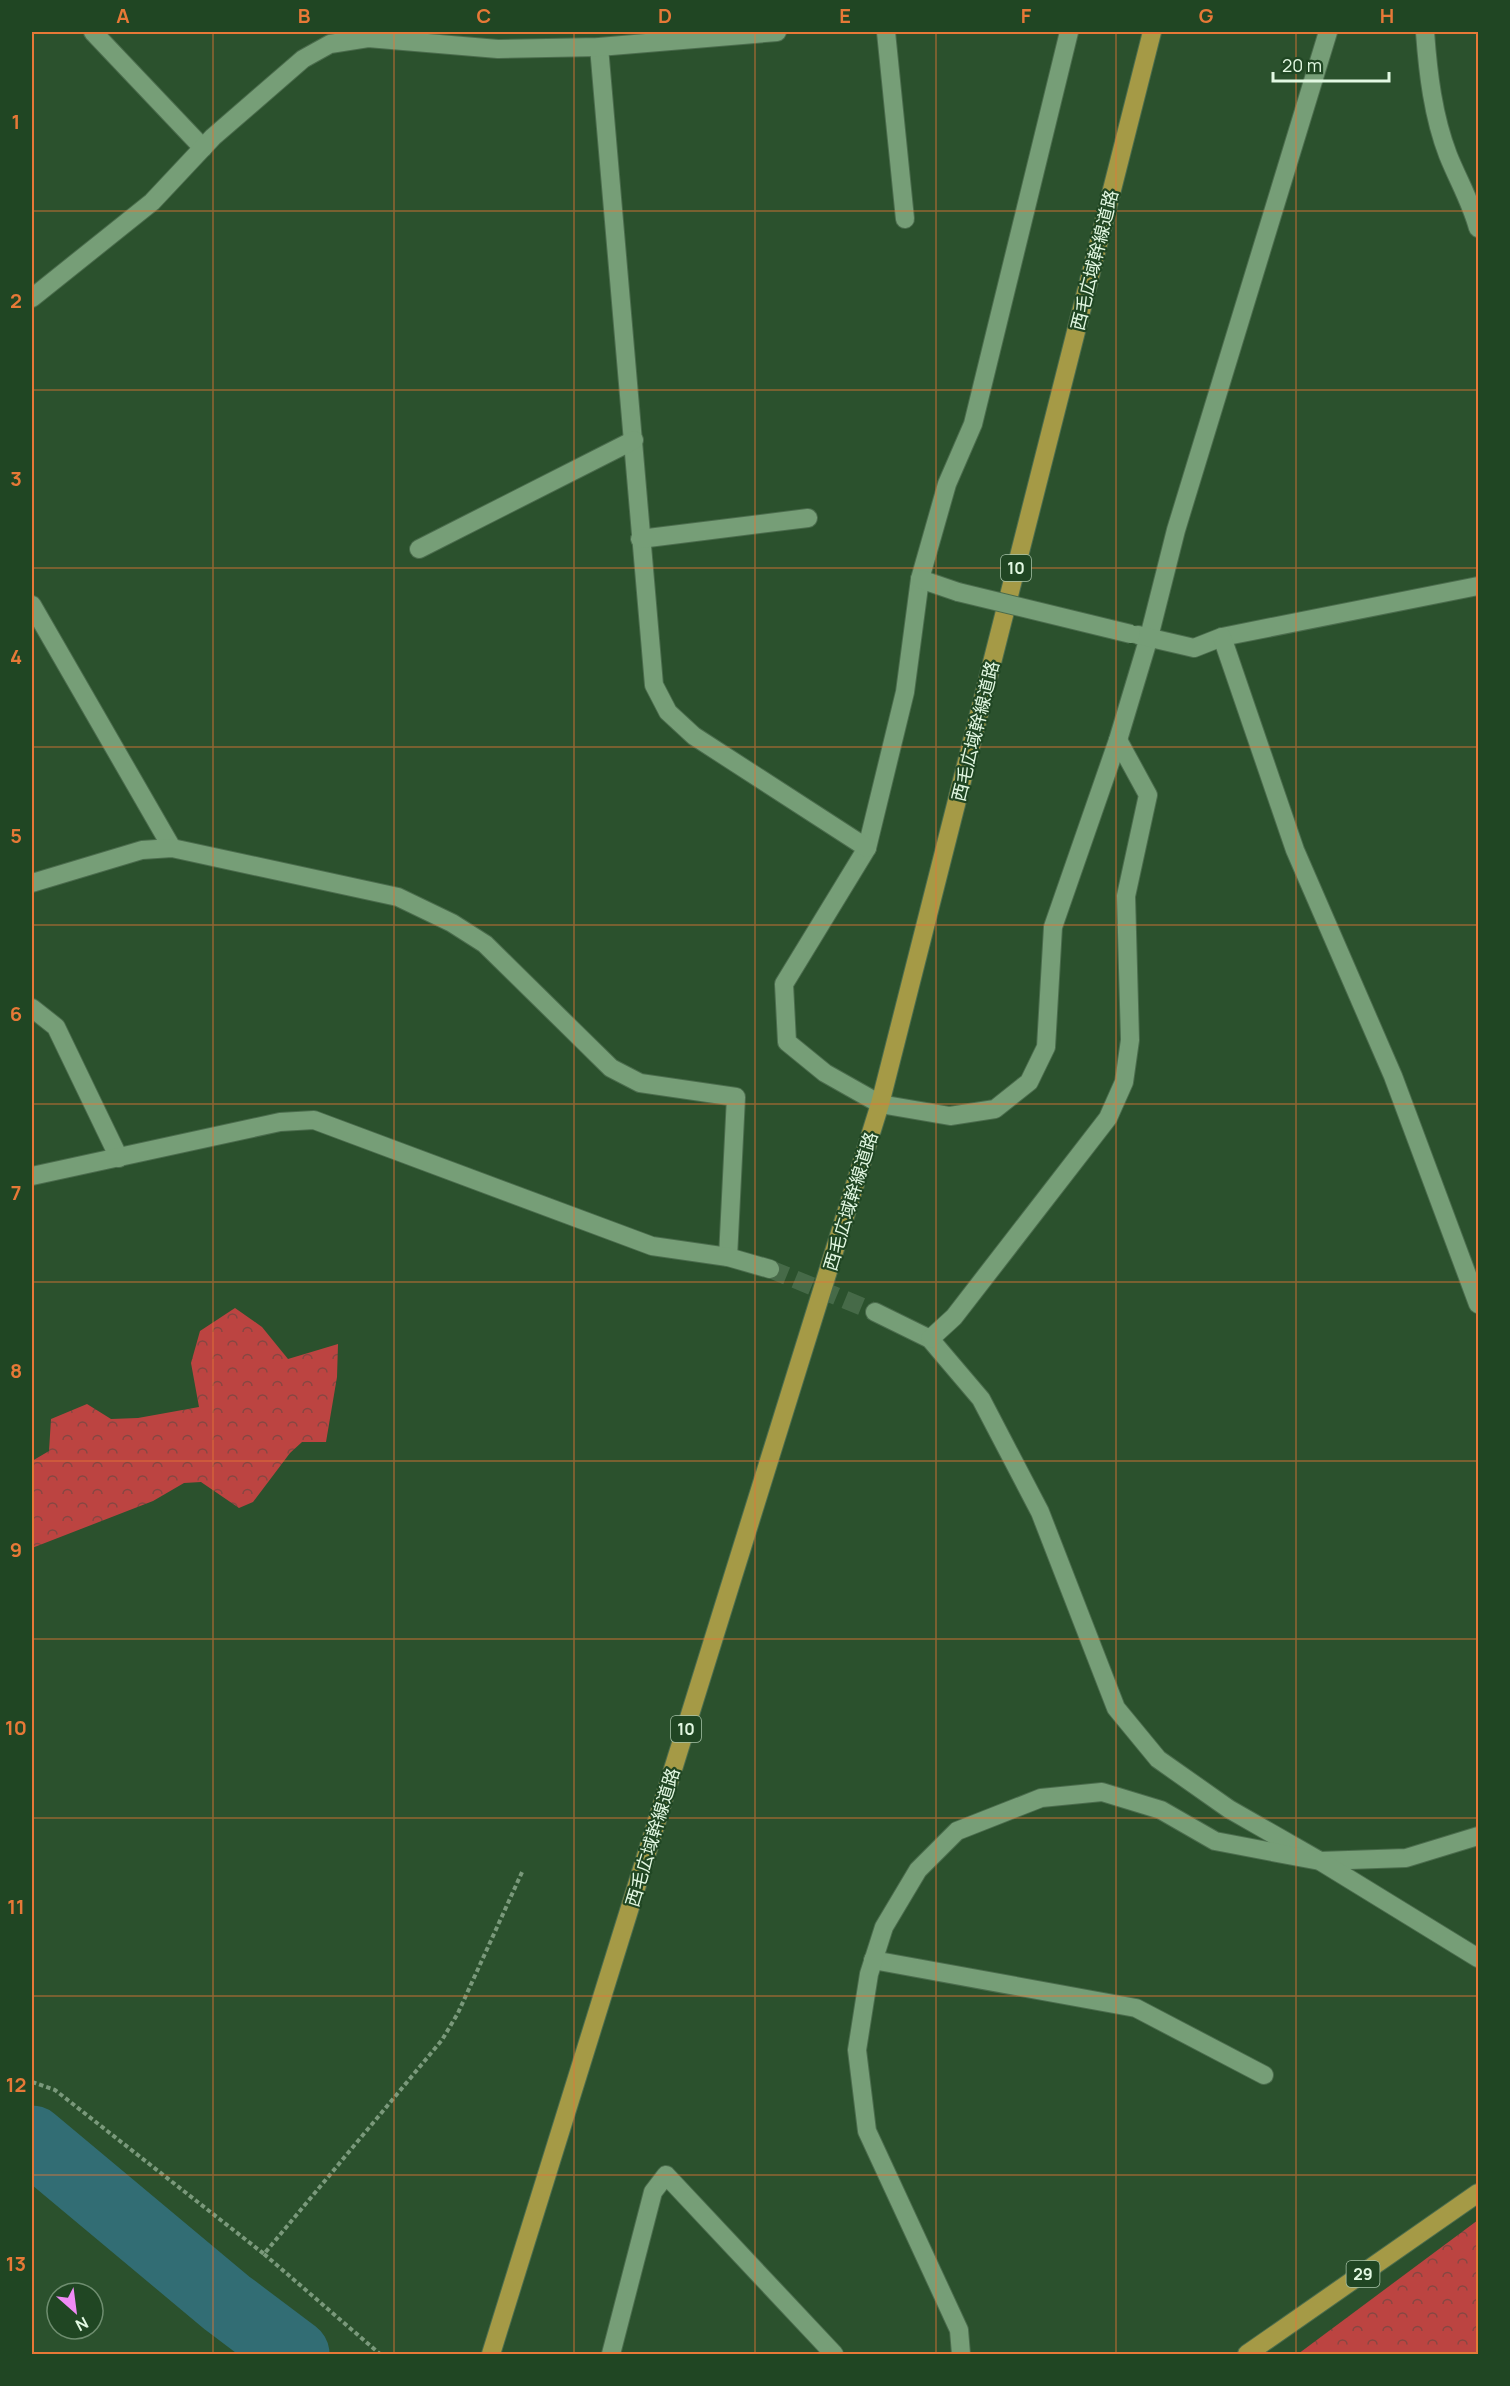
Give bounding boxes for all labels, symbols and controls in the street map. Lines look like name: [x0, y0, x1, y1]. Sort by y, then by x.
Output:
text: A: [116, 2, 130, 29]
text: B: [298, 2, 311, 29]
text: C: [477, 2, 491, 29]
text: D: [658, 2, 672, 29]
text: E: [839, 2, 851, 29]
text: F: [1021, 2, 1032, 29]
text: G: [1199, 2, 1214, 29]
text: H: [1380, 2, 1394, 29]
scale bar: [1273, 45, 1388, 83]
text: 20 m: [1282, 53, 1322, 77]
text: 1: [12, 108, 20, 135]
street label: 西毛広域幹線道路: [1065, 187, 1123, 333]
text: 2: [10, 287, 22, 314]
text: 3: [10, 465, 22, 492]
road number: 10: [1001, 555, 1031, 581]
text: 4: [10, 643, 22, 670]
street label: 西毛広域幹線道路: [946, 658, 1004, 804]
text: 5: [10, 822, 22, 849]
text: 6: [10, 1000, 22, 1027]
street label: 西毛広域幹線道路: [817, 1129, 883, 1273]
text: 7: [11, 1179, 21, 1206]
text: 8: [10, 1357, 22, 1384]
text: 9: [10, 1536, 22, 1563]
text: 10: [5, 1714, 27, 1741]
road number: 10: [671, 1716, 701, 1742]
street label: 西毛広域幹線道路: [619, 1765, 685, 1909]
text: 11: [7, 1893, 25, 1920]
text: 12: [6, 2071, 26, 2098]
text: 13: [6, 2250, 26, 2277]
road number: 29: [1346, 2261, 1380, 2287]
north arrow: [45, 2281, 105, 2341]
text: N: [72, 2312, 92, 2337]

